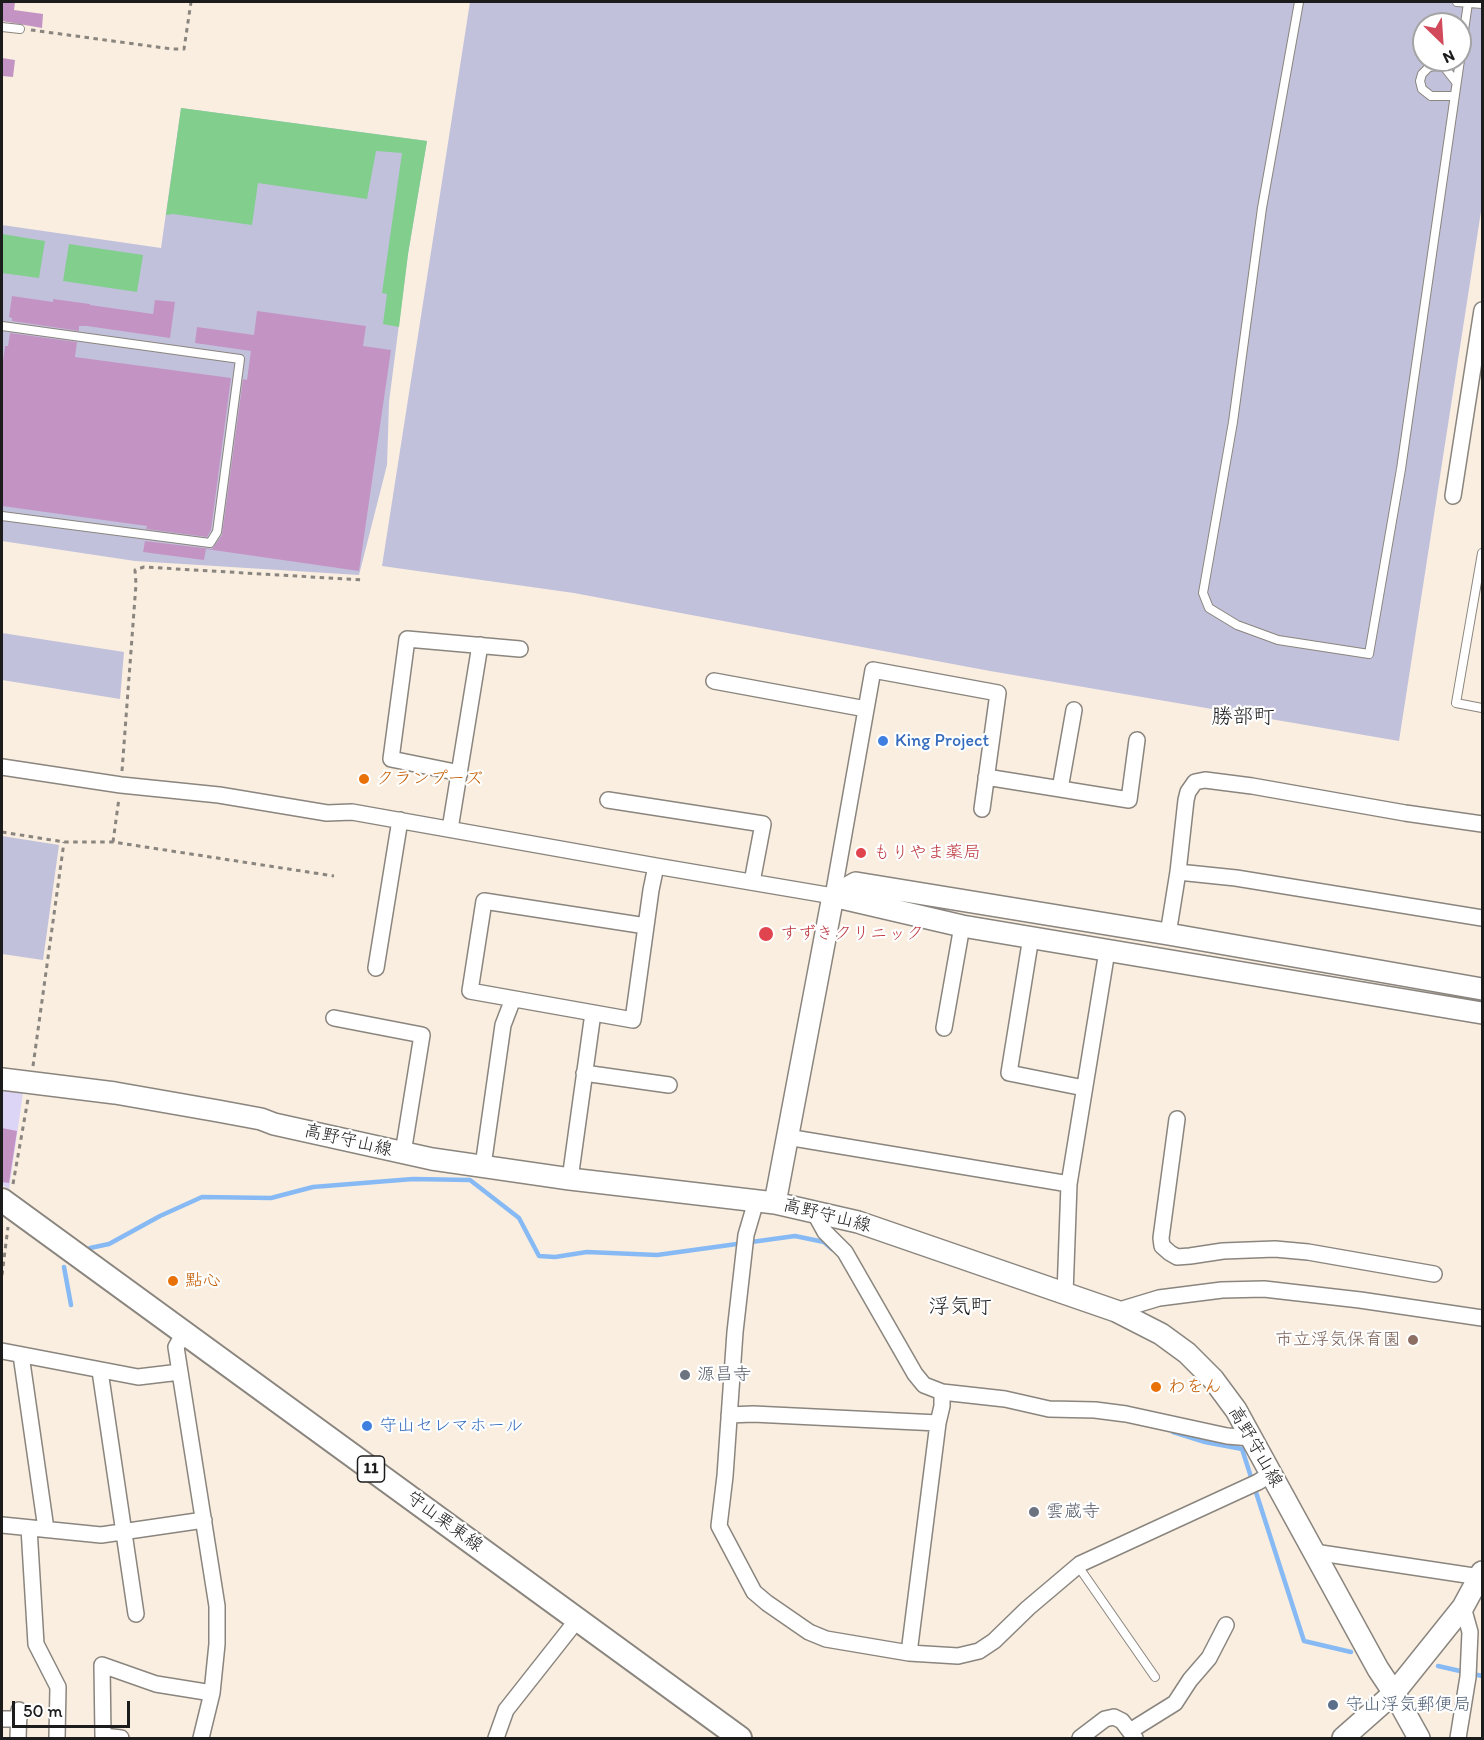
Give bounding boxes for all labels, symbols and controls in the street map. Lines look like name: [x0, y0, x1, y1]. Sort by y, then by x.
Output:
north arrow: [1412, 12, 1472, 72]
text: N: [1440, 46, 1458, 68]
district label: 勝部町: [1212, 705, 1274, 731]
place label: King Project: [895, 730, 989, 752]
marker: King Project: [876, 734, 890, 748]
place label: クランプーズ: [376, 768, 483, 790]
marker: クランプーズ: [357, 772, 371, 786]
place label: もりやま薬局: [873, 842, 981, 864]
marker: もりやま薬局: [854, 846, 868, 860]
place label: すずきクリニック: [780, 923, 924, 945]
marker: すずきクリニック: [757, 925, 775, 943]
street label: 高野守山線: [302, 1120, 394, 1162]
street label: 高野守山線: [781, 1195, 873, 1237]
place label: 點心: [185, 1270, 221, 1292]
marker: 點心: [166, 1274, 180, 1288]
district label: 浮気町: [929, 1295, 991, 1321]
place label: 市立浮気保育園: [1275, 1329, 1401, 1351]
marker: 市立浮気保育園: [1406, 1333, 1420, 1347]
place label: 源昌寺: [697, 1364, 751, 1386]
marker: 源昌寺: [678, 1368, 692, 1382]
place label: わをん: [1168, 1376, 1222, 1398]
marker: わをん: [1149, 1380, 1163, 1394]
street label: 高野守山線: [1223, 1403, 1287, 1491]
place label: 守山セレマホール: [379, 1415, 523, 1437]
marker: 守山セレマホール: [360, 1419, 374, 1433]
road number: 11: [358, 1456, 385, 1482]
street label: 守山栗東線: [401, 1487, 487, 1557]
place label: 雲蔵寺: [1046, 1501, 1100, 1523]
marker: 雲蔵寺: [1027, 1505, 1041, 1519]
scale bar: [15, 1689, 134, 1727]
place label: 守山浮気郵便局: [1345, 1694, 1471, 1716]
marker: 守山浮気郵便局: [1326, 1698, 1340, 1712]
text: 50 m: [23, 1700, 63, 1722]

